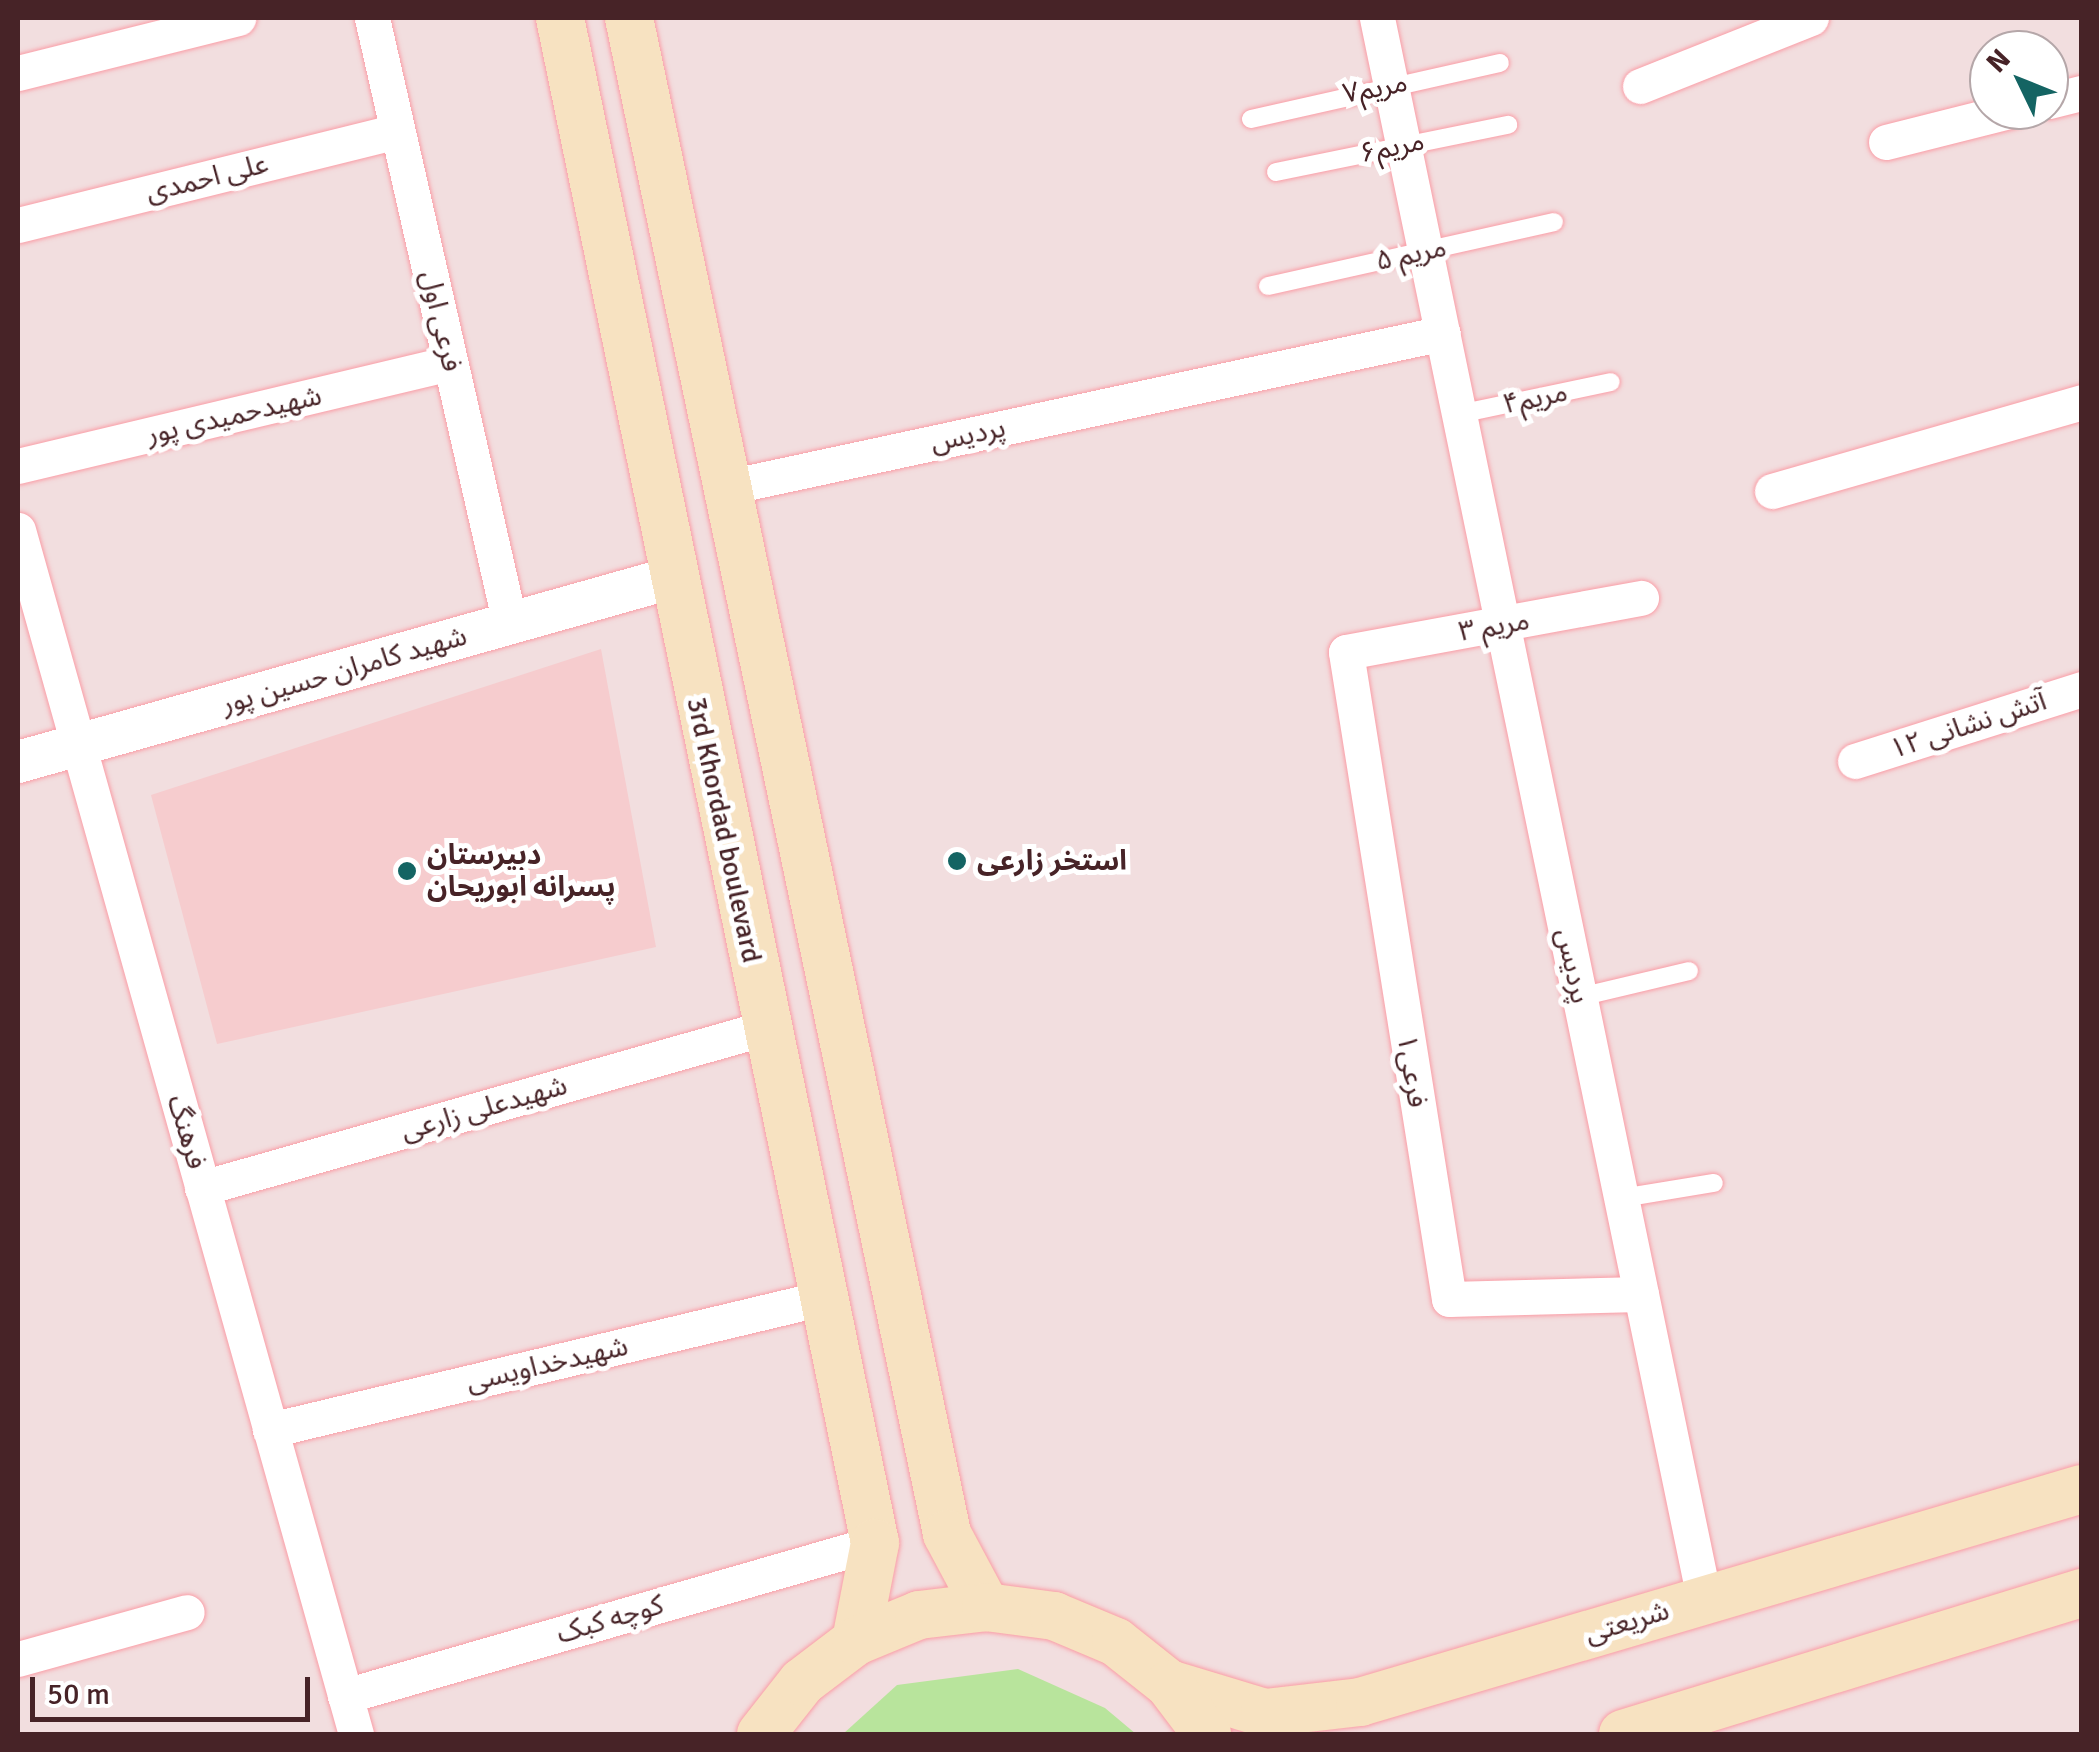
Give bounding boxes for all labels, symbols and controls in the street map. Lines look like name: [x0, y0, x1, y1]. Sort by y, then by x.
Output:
north arrow: [1969, 30, 2069, 130]
text: N: [1979, 42, 2018, 80]
street label: مریم۷: [1340, 65, 1410, 111]
street label: مریم۶: [1357, 124, 1427, 170]
street label: علی احمدی: [142, 147, 272, 209]
street label: مریم ۵: [1373, 230, 1449, 278]
street label: فرعی اول: [413, 267, 469, 375]
street label: مریم۴: [1500, 375, 1570, 421]
street label: شهیدحمیدی پور: [143, 379, 325, 451]
street label: پردیس: [927, 411, 1009, 459]
street label: مریم ۳: [1456, 603, 1532, 649]
street label: شهید کامران حسین پور: [217, 619, 471, 721]
street label: آتش نشانی ۱۲: [1886, 684, 2050, 766]
street label: 3rd Khordad boulevard: [679, 694, 769, 966]
place label: دبیرستان پسرانه ابوریحان: [427, 838, 616, 904]
place label: استخر زارعی: [977, 844, 1127, 878]
marker: استخر زارعی: [946, 850, 968, 872]
marker: دبیرستان پسرانه ابوریحان: [396, 860, 418, 882]
street label: پردیس: [1549, 925, 1597, 1007]
street label: فرعی۱: [1390, 1032, 1434, 1110]
street label: شهیدعلی زارعی: [397, 1068, 571, 1148]
street label: فرهنگ: [160, 1091, 214, 1173]
street label: شهیدخداویسی: [463, 1329, 631, 1399]
street label: کوچه کبک: [553, 1588, 667, 1650]
street label: شریعتی: [1581, 1593, 1673, 1651]
scale bar: [35, 1657, 315, 1719]
text: 50 m: [47, 1676, 110, 1713]

